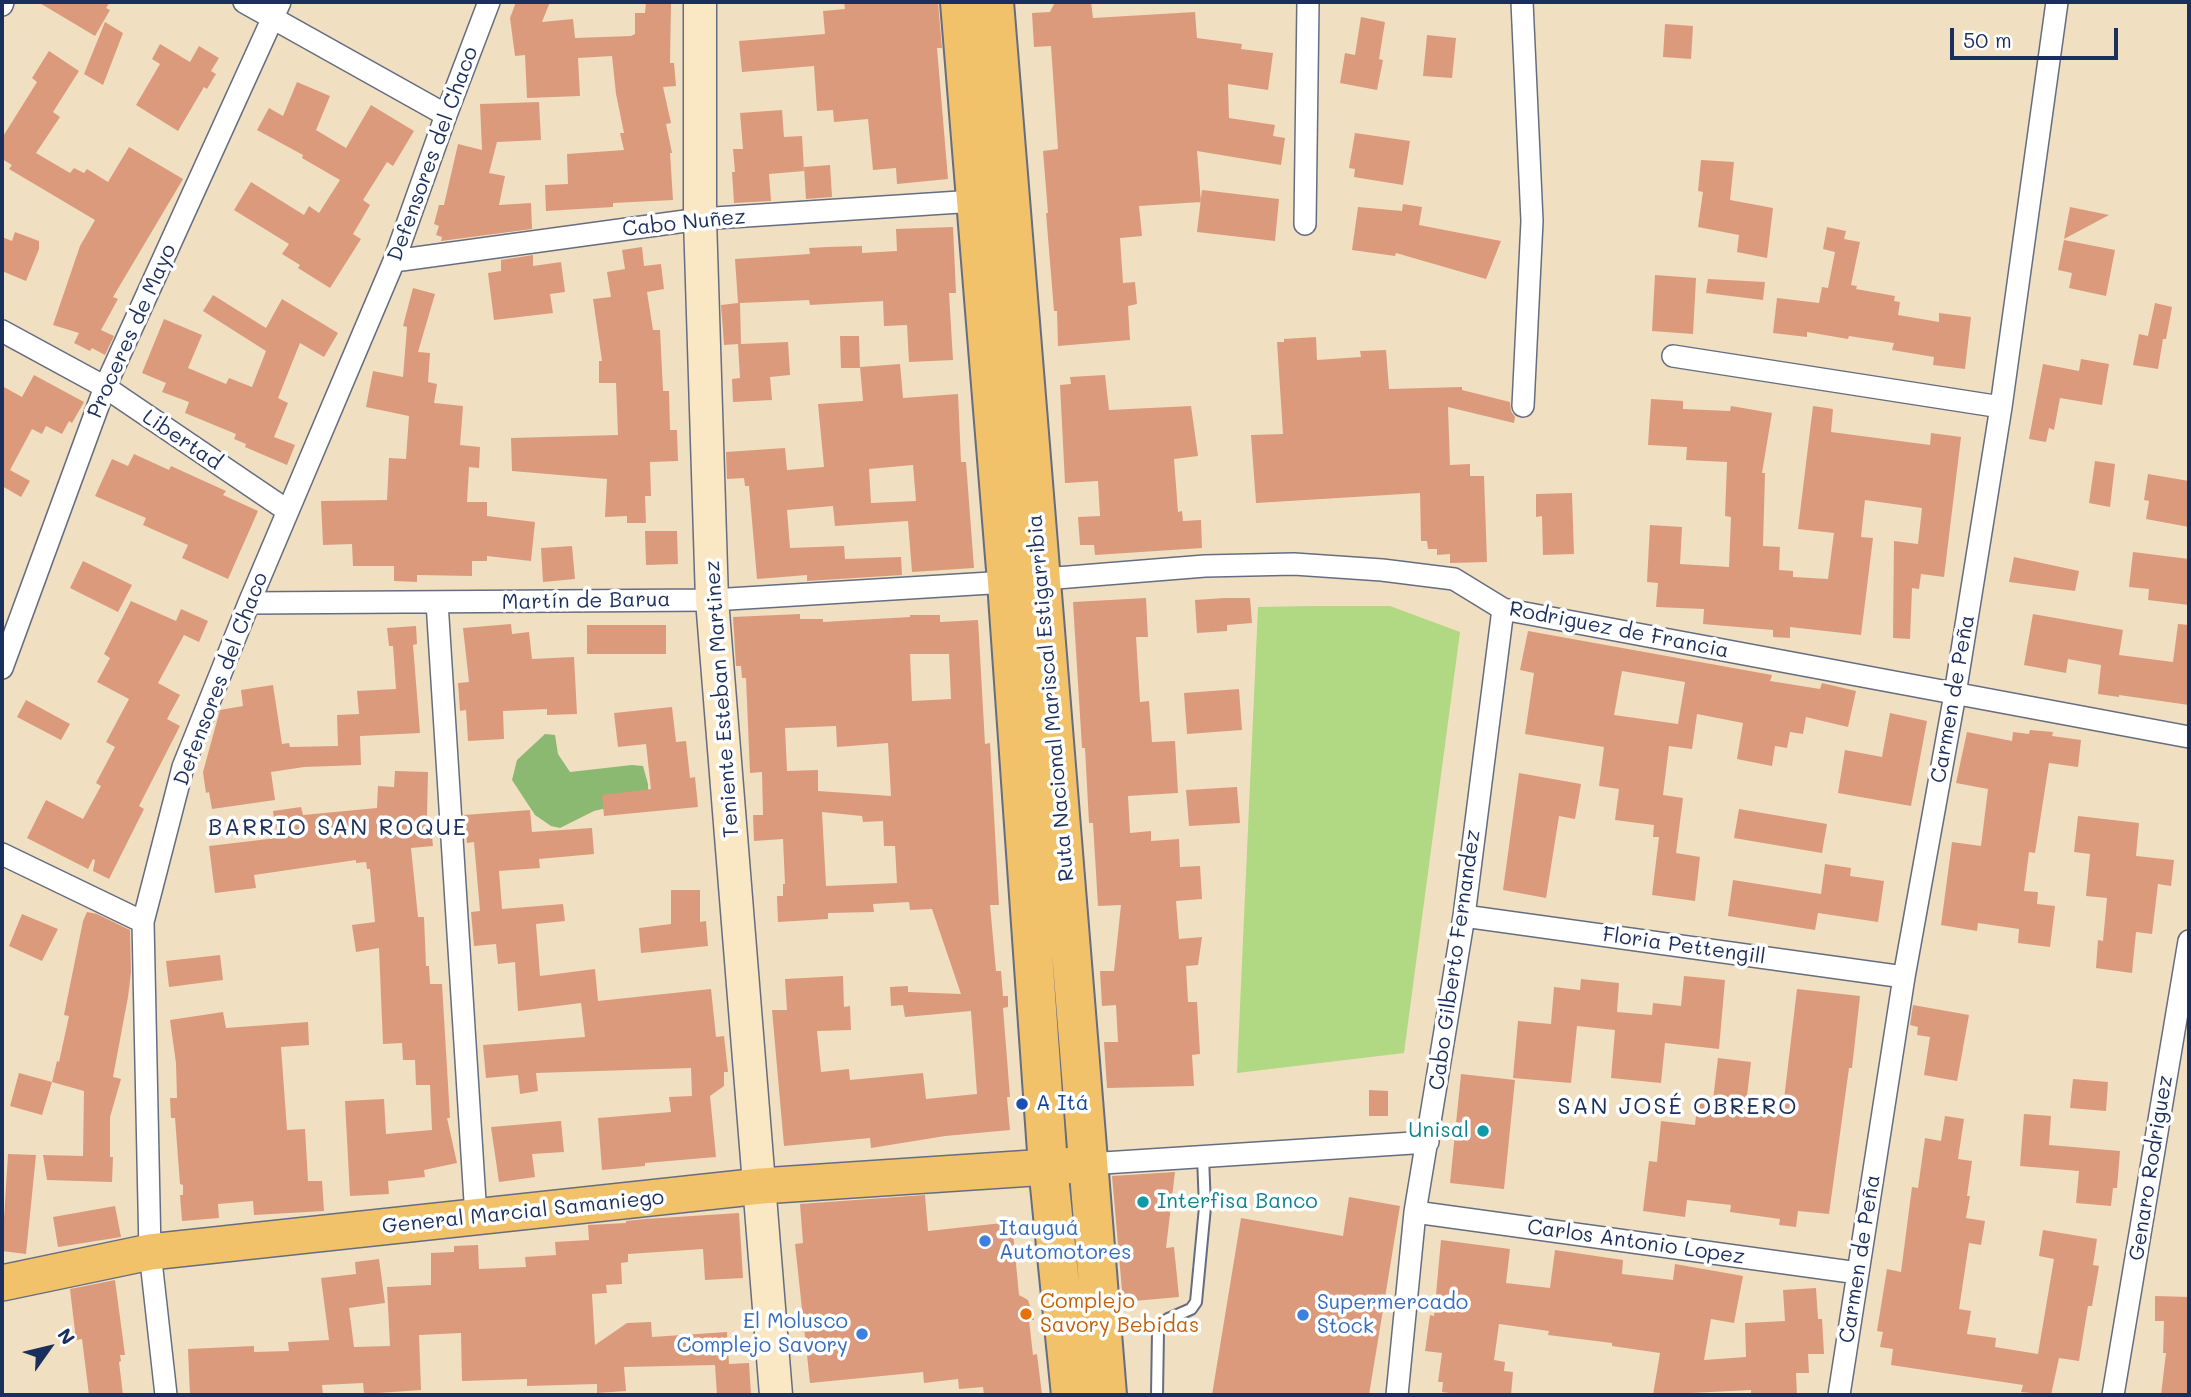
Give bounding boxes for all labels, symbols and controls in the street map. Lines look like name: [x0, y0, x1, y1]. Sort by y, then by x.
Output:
scale bar: [1953, 14, 2121, 58]
text: 50 m: [1963, 26, 2012, 53]
street label: Defensores del Chaco: [382, 43, 484, 265]
street label: Cabo Nuñez: [621, 204, 747, 242]
street label: Proceres de Mayo: [82, 240, 182, 422]
street label: Libertad: [138, 404, 226, 476]
street label: Ruta Nacional Mariscal Estigarribia: [1022, 513, 1080, 883]
street label: Teniente Esteban Martinez: [700, 559, 744, 839]
street label: Defensores del Chaco: [169, 569, 273, 789]
street label: Martín de Barua: [501, 587, 671, 615]
street label: Rodriguez de Francia: [1507, 596, 1731, 664]
street label: Carmen de Peña: [1926, 613, 1980, 785]
district label: BARRIO SAN ROQUE: [210, 814, 466, 842]
street label: Cabo Gilberto Fernandez: [1424, 828, 1486, 1092]
street label: Floria Pettengill: [1601, 922, 1767, 970]
street label: Genaro Rodriguez: [2124, 1073, 2178, 1263]
place label: A Itá: [1036, 1091, 1089, 1117]
district label: SAN JOSÉ OBRERO: [1559, 1093, 1797, 1121]
marker: A Itá: [1014, 1096, 1030, 1112]
place label: Unisal: [1408, 1118, 1469, 1144]
marker: Unisal: [1475, 1123, 1491, 1139]
street label: Carmen de Peña: [1834, 1173, 1886, 1345]
street label: General Marcial Samaniego: [381, 1185, 665, 1239]
place label: Interfisa Banco: [1157, 1189, 1318, 1215]
marker: Interfisa Banco: [1135, 1194, 1151, 1210]
street label: Carlos Antonio Lopez: [1526, 1214, 1746, 1270]
place label: Itauguá Automotores: [999, 1216, 1131, 1266]
marker: Itauguá Automotores: [977, 1233, 993, 1249]
place label: Complejo Savory Bebidas: [1040, 1289, 1199, 1339]
place label: Supermercado Stock: [1317, 1290, 1468, 1340]
marker: Complejo Savory Bebidas: [1018, 1306, 1034, 1322]
marker: Supermercado Stock: [1295, 1307, 1311, 1323]
place label: El Molusco Complejo Savory: [676, 1309, 848, 1359]
north arrow: [14, 1313, 84, 1383]
text: N: [52, 1323, 81, 1349]
marker: El Molusco Complejo Savory: [854, 1326, 870, 1342]

